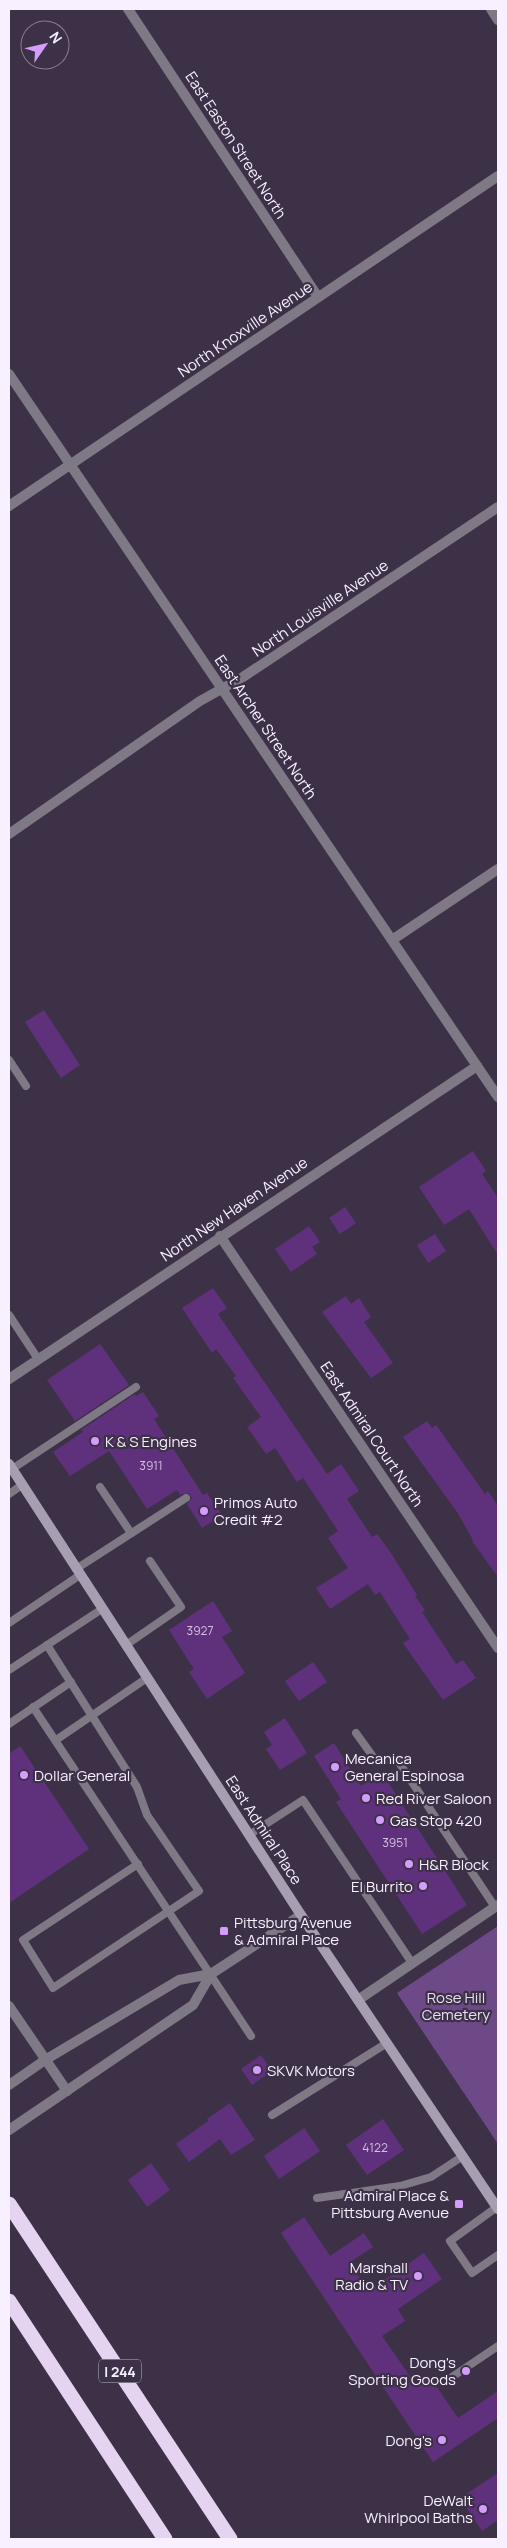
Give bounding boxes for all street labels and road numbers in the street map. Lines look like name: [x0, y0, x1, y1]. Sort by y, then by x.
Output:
street label: East Easton Street North: [180, 67, 292, 223]
street label: North Knoxville Avenue: [174, 276, 317, 382]
street label: North Louisville Avenue: [248, 554, 392, 662]
street label: East Archer Street North: [210, 651, 322, 803]
street label: North New Haven Avenue: [156, 1152, 312, 1266]
street label: East Admiral Court North: [316, 1357, 428, 1511]
street label: East Admiral Place: [221, 1771, 307, 1889]
road number: I 244: [99, 2360, 141, 2382]

